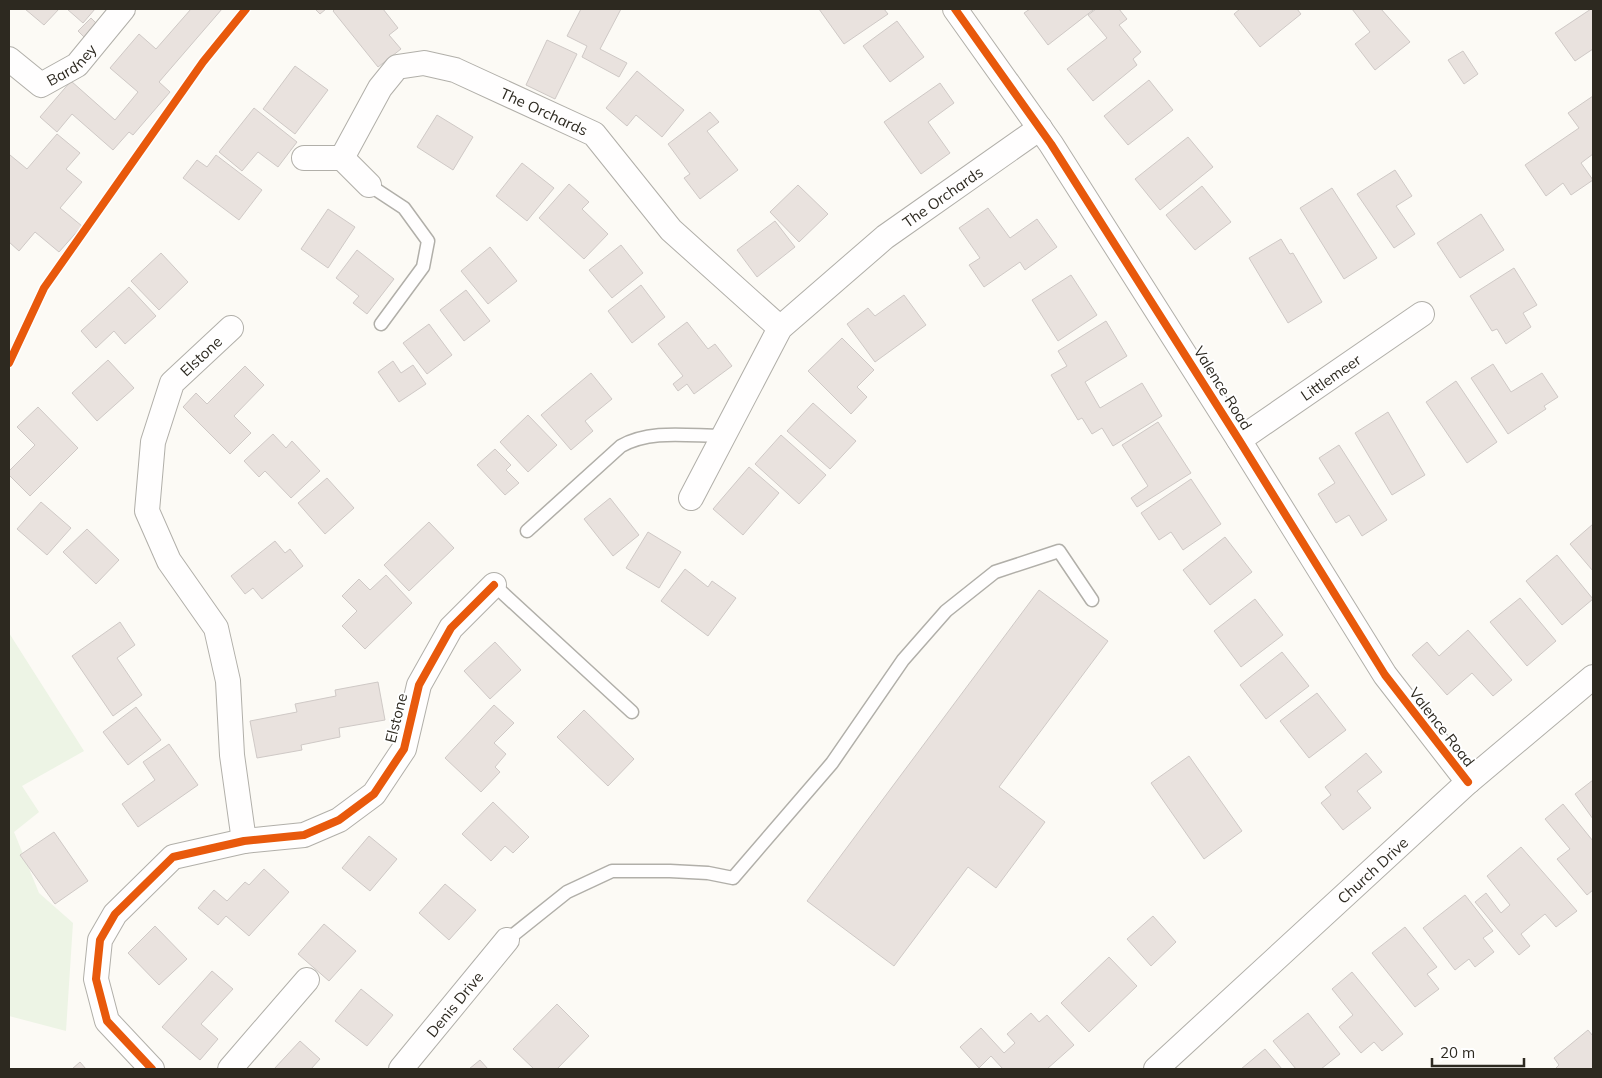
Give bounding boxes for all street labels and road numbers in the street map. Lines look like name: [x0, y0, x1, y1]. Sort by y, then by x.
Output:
street label: Bardney: [43, 40, 100, 90]
street label: The Orchards: [498, 83, 591, 139]
street label: The Orchards: [898, 162, 986, 231]
street label: Elstone: [176, 332, 226, 380]
street label: Valence Road: [1190, 343, 1256, 433]
street label: Littlemeer: [1297, 349, 1365, 404]
street label: Valence Road: [1405, 684, 1479, 770]
street label: Elstone: [381, 691, 411, 745]
street label: Church Drive: [1333, 833, 1412, 907]
street label: Denis Drive: [422, 967, 487, 1041]

